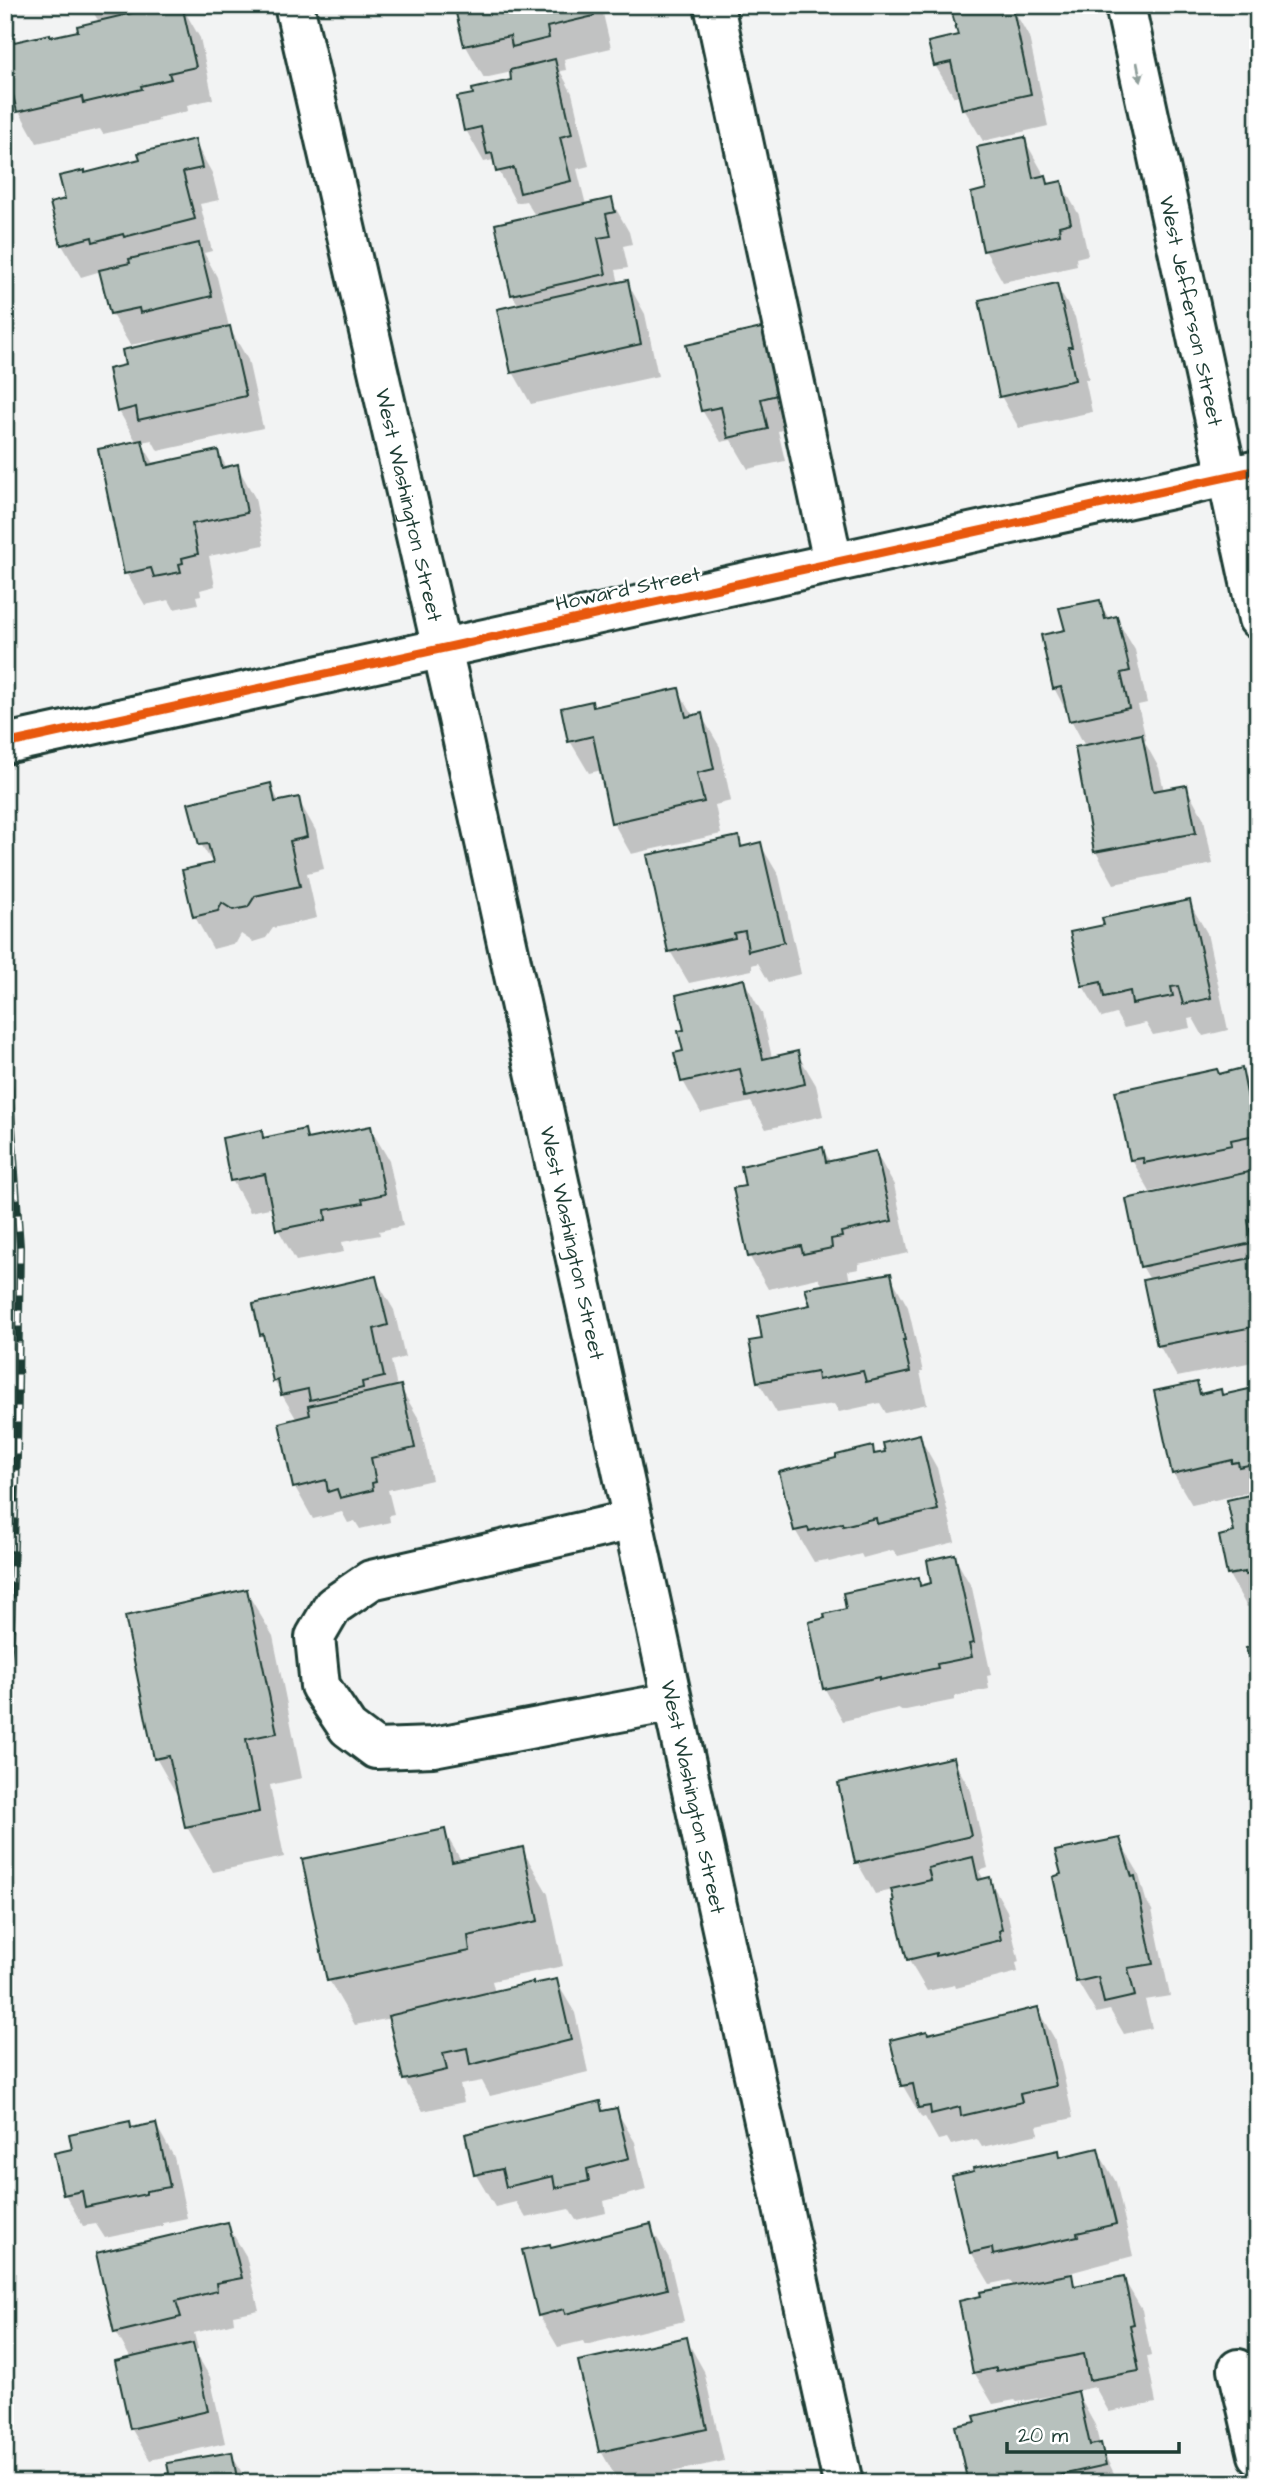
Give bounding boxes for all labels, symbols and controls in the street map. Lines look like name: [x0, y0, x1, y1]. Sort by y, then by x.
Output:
one-way arrow: [1134, 61, 1145, 83]
street label: West Jefferson Street: [1152, 193, 1230, 429]
street label: West Washington Street: [368, 385, 450, 625]
street label: Howard Street: [553, 559, 704, 619]
street label: West Washington Street: [533, 1123, 612, 1363]
street label: West Washington Street: [654, 1677, 733, 1917]
scale bar: [1007, 2411, 1179, 2455]
text: 20 m: [1018, 2421, 1069, 2450]

